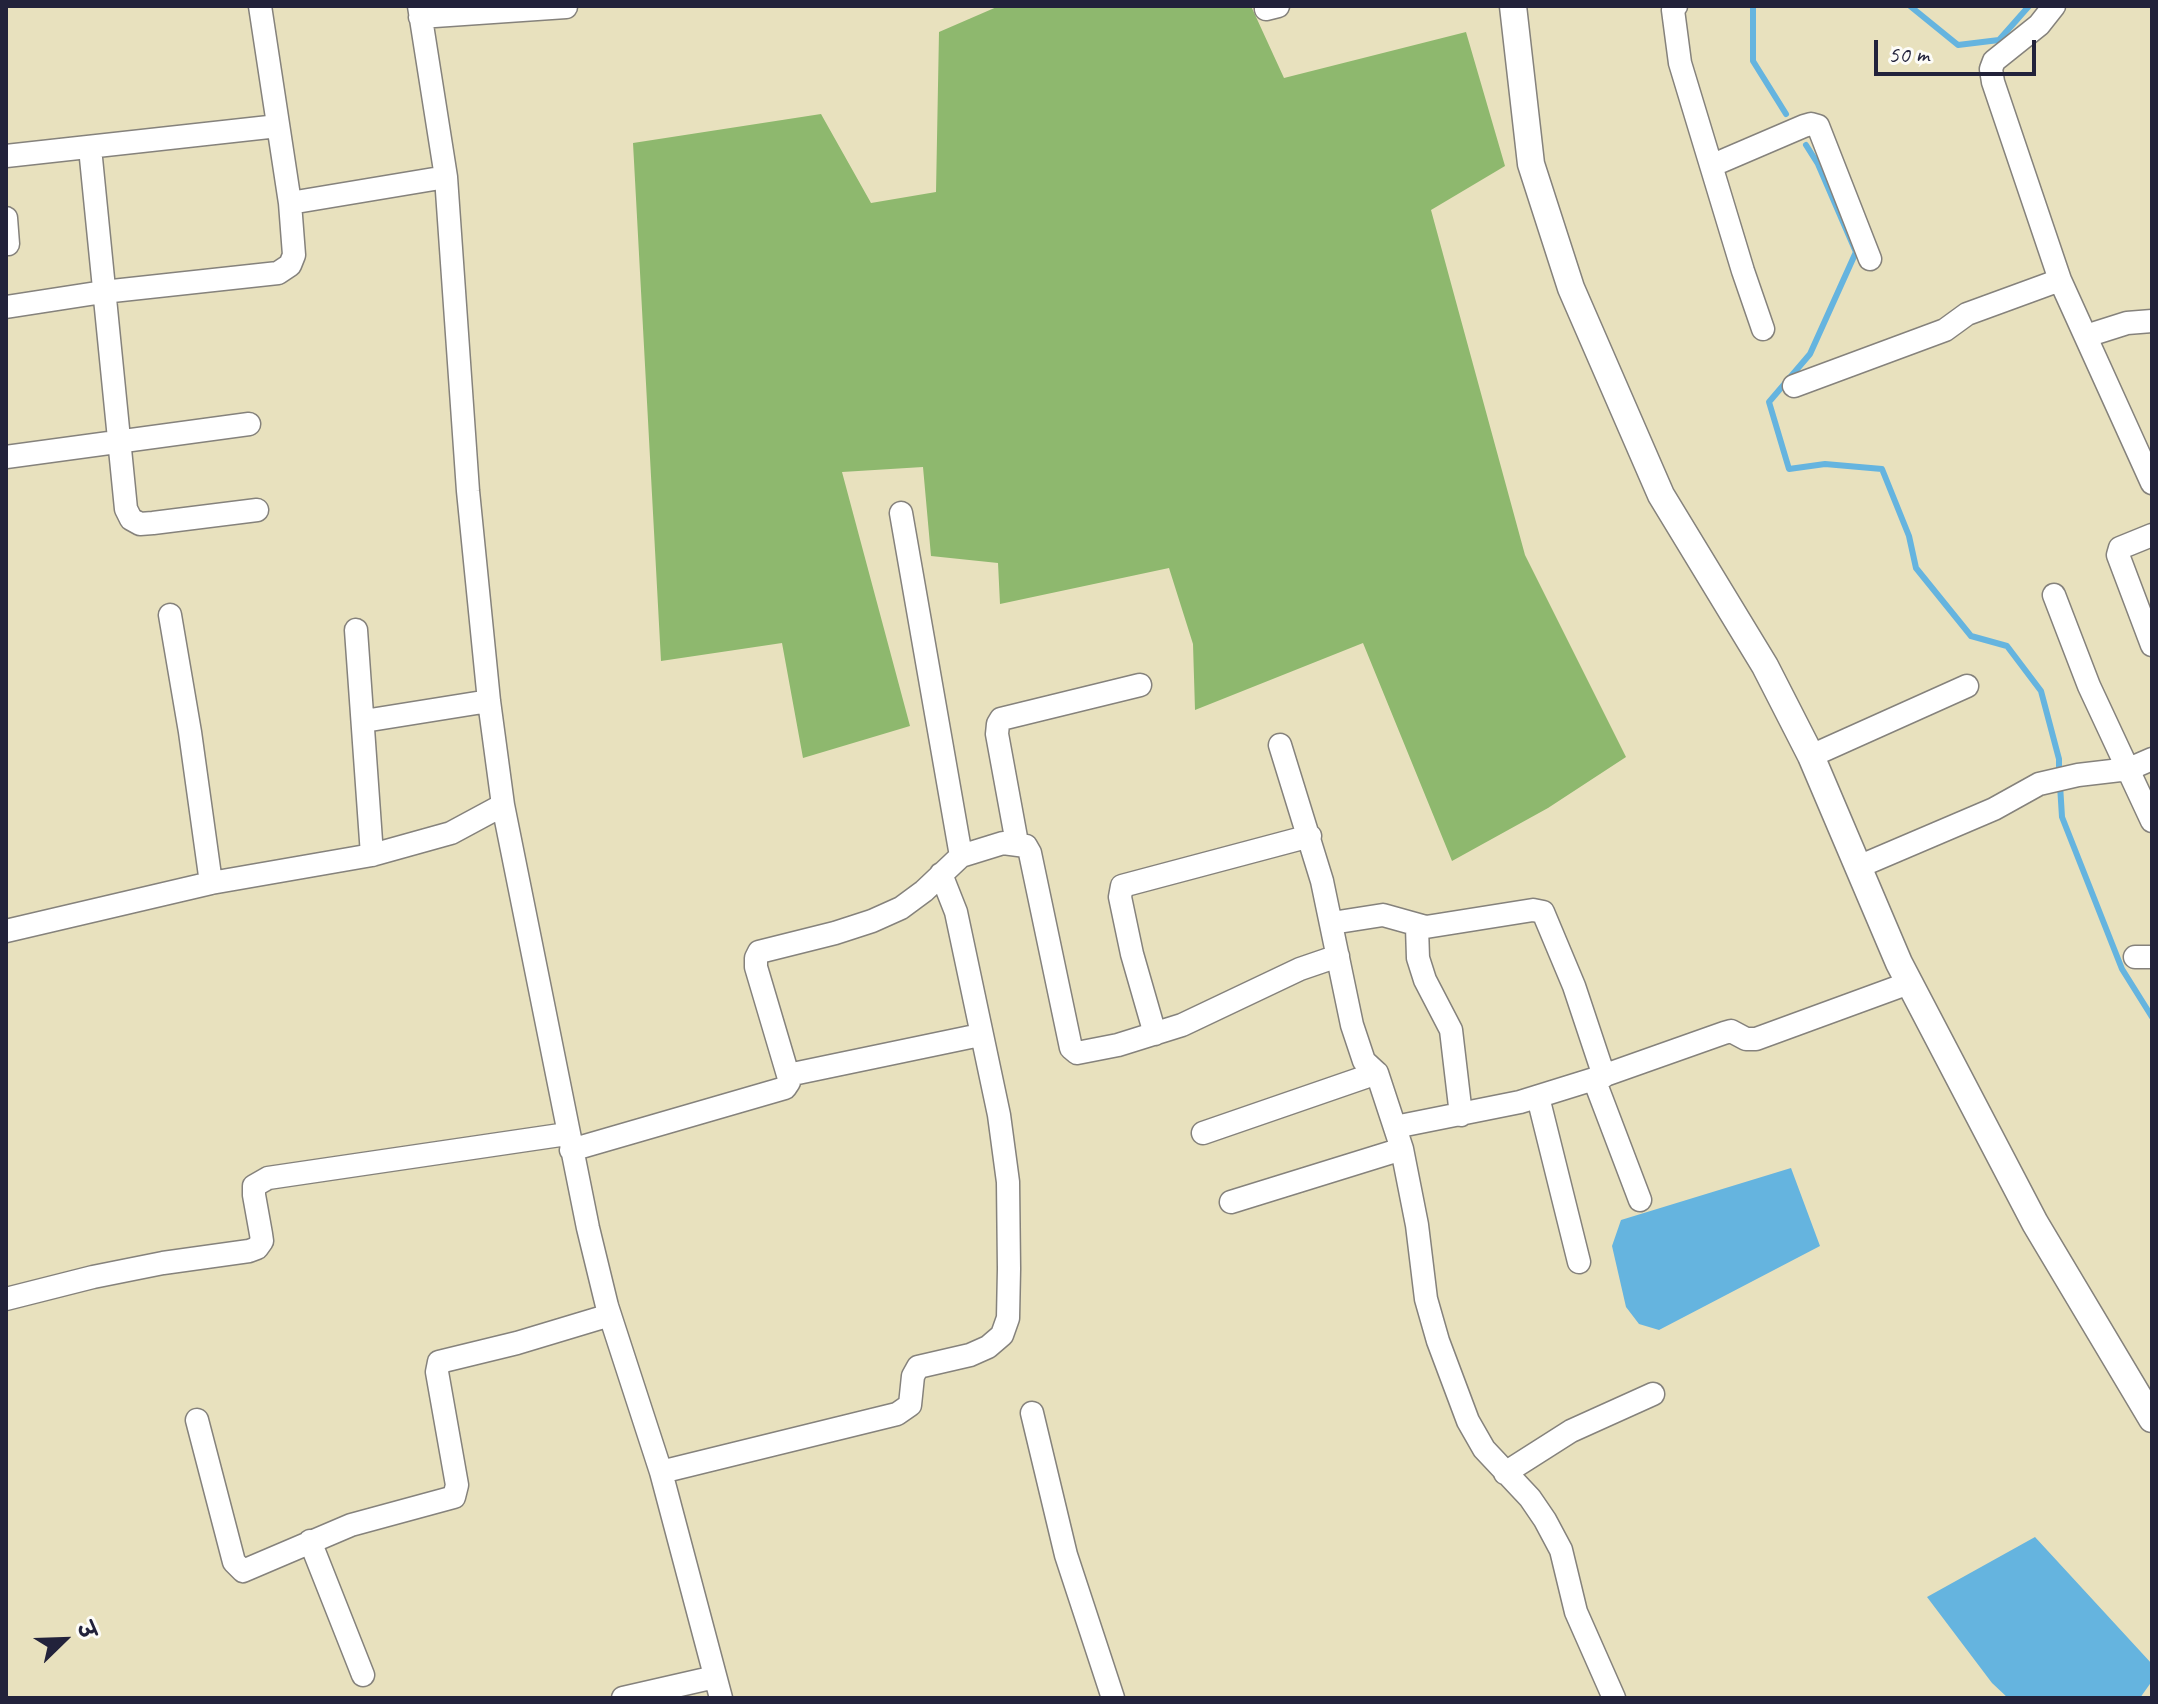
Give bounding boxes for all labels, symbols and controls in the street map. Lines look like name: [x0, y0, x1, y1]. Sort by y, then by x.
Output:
scale bar: [1878, 24, 2040, 74]
text: 50 m: [1888, 39, 1929, 69]
north arrow: [24, 1600, 104, 1680]
text: उ: [70, 1618, 102, 1643]

